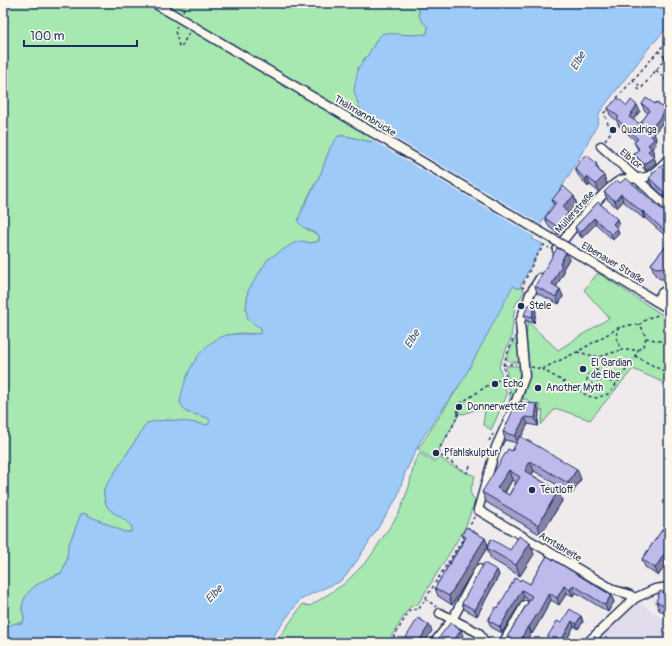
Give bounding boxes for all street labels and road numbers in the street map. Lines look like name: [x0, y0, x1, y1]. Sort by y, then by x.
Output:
street label: Thälmannbrücke: [332, 93, 398, 139]
street label: Elbtor: [617, 146, 645, 172]
street label: Müllerstraße: [553, 188, 597, 236]
street label: Elbenauer Straße: [579, 239, 647, 287]
street label: Amtsbreite: [536, 530, 584, 564]

